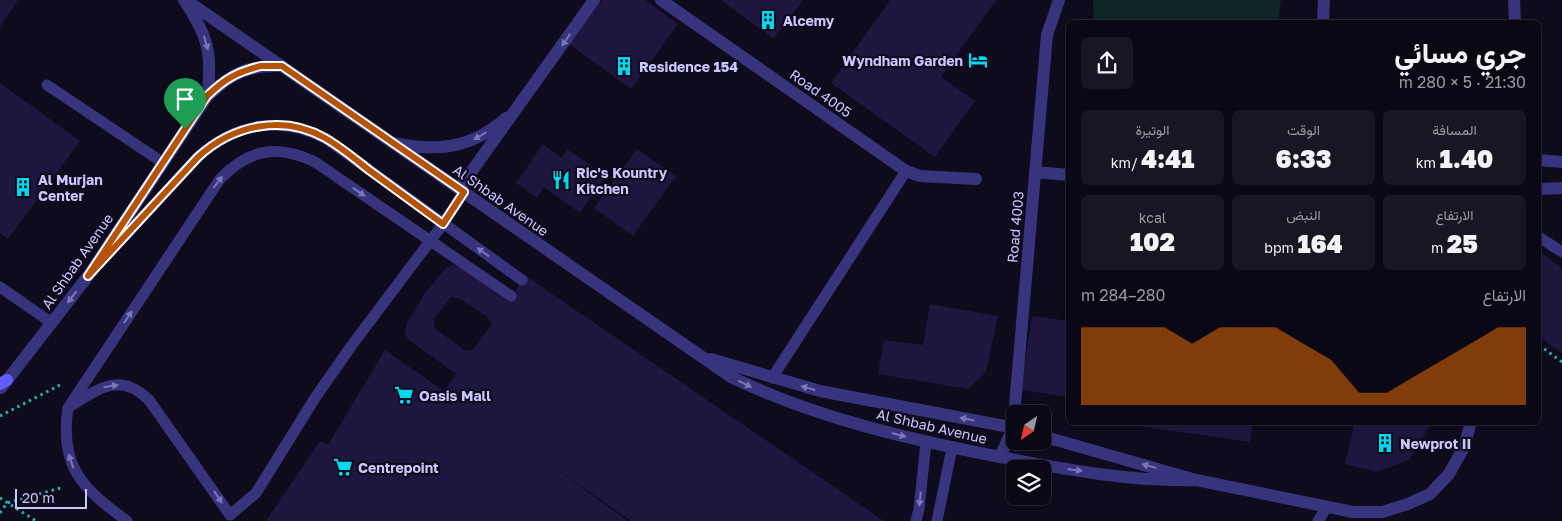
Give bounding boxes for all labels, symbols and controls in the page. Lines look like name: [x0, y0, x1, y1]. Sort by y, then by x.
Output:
building icon: Alcemy: [757, 9, 779, 31]
place label: Alcemy: [783, 12, 835, 29]
one-way arrow: [561, 33, 571, 47]
one-way arrow: [202, 36, 210, 51]
text: جري مسائي: [1394, 36, 1526, 69]
button: share: [1081, 37, 1133, 89]
hotel icon: Wyndham Garden: [967, 49, 989, 71]
place label: Wyndham Garden: [842, 52, 963, 69]
building icon: Residence 154: [613, 55, 635, 77]
place label: Residence 154: [639, 58, 738, 75]
street label: Road 4005: [787, 65, 855, 121]
text: 21:30 · 5 × 280 m: [1399, 72, 1526, 92]
pin: [164, 78, 206, 129]
icon: arrive: [171, 85, 199, 113]
text: الوتيرة: [1135, 121, 1170, 138]
text: الوقت: [1287, 121, 1320, 138]
text: المسافة: [1432, 121, 1477, 138]
one-way arrow: [473, 131, 486, 140]
text: 4:41: [1141, 143, 1194, 174]
text: 6:33: [1275, 143, 1332, 174]
text: 1.40: [1439, 143, 1493, 174]
text: /km: [1111, 154, 1141, 171]
text: km: [1416, 154, 1439, 171]
street label: Al Shbab Avenue: [450, 161, 552, 239]
place label: Ric's Kountry Kitchen: [576, 164, 668, 197]
restaurant icon: Ric's Kountry Kitchen: [550, 169, 572, 191]
place label: Al Murjan Center: [38, 171, 103, 204]
building icon: Al Murjan Center: [12, 176, 34, 198]
one-way arrow: [213, 176, 224, 189]
one-way arrow: [352, 187, 366, 197]
street label: Road 4003: [1003, 190, 1027, 264]
text: النبض: [1286, 206, 1321, 223]
text: الارتفاع: [1436, 206, 1474, 223]
text: kcal: [1139, 209, 1166, 226]
street label: Al Shbab Avenue: [38, 210, 116, 312]
text: 102: [1130, 226, 1175, 257]
text: 164: [1297, 228, 1343, 259]
text: 25: [1447, 228, 1478, 259]
text: bpm: [1264, 239, 1297, 256]
text: m: [1431, 239, 1447, 256]
one-way arrow: [476, 248, 489, 258]
text: 280–284 m: [1081, 285, 1165, 305]
text: الارتفاع: [1483, 285, 1526, 305]
one-way arrow: [67, 290, 78, 303]
one-way arrow: [123, 310, 133, 324]
one-way arrow: [738, 380, 752, 388]
one-way arrow: [103, 382, 119, 390]
one-way arrow: [800, 383, 815, 391]
supermarket icon: Oasis Mall: [393, 384, 415, 406]
place label: Oasis Mall: [419, 387, 491, 404]
street label: Al Shbab Avenue: [875, 405, 989, 447]
north arrow: [1006, 405, 1051, 450]
map controls: [1006, 405, 1051, 505]
one-way arrow: [960, 415, 975, 423]
one-way arrow: [891, 431, 906, 439]
building icon: Newprot II: [1374, 432, 1396, 454]
place label: Newprot II: [1400, 435, 1471, 452]
one-way arrow: [67, 453, 75, 468]
supermarket icon: Centrepoint: [332, 456, 354, 478]
place label: Centrepoint: [358, 459, 439, 476]
button: layers: [1006, 460, 1051, 505]
one-way arrow: [1141, 462, 1156, 470]
one-way arrow: [1068, 466, 1084, 474]
scale bar: [15, 486, 88, 509]
text: 20 m: [22, 489, 55, 506]
one-way arrow: [213, 490, 223, 504]
one-way arrow: [916, 491, 924, 507]

